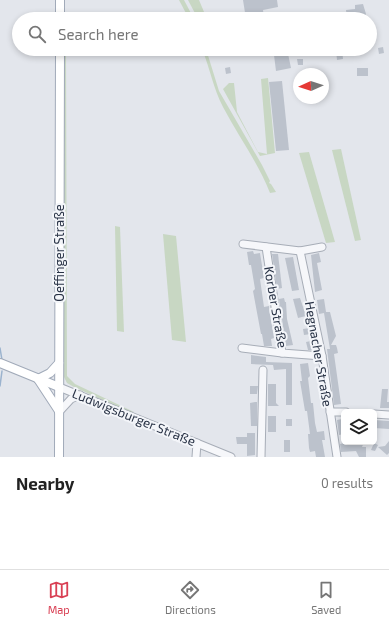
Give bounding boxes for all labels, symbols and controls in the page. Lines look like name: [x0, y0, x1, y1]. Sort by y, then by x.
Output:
search box: [12, 12, 377, 56]
icon: search: [26, 23, 48, 45]
text: Search here: [58, 25, 139, 43]
north arrow: [293, 68, 329, 104]
street label: Oeffinger Straße: [51, 204, 67, 302]
street label: Korber Straße: [261, 265, 291, 349]
street label: Hegnacher Straße: [302, 300, 336, 408]
street label: Ludwigsburger Straße: [70, 385, 198, 449]
map controls: [341, 409, 377, 445]
button: layers: [341, 409, 377, 445]
text: Nearby: [16, 473, 74, 493]
text: 0 results: [321, 475, 373, 491]
tab: Map: [48, 579, 70, 616]
tab: Directions: [165, 579, 216, 616]
tab: Saved: [311, 579, 341, 616]

